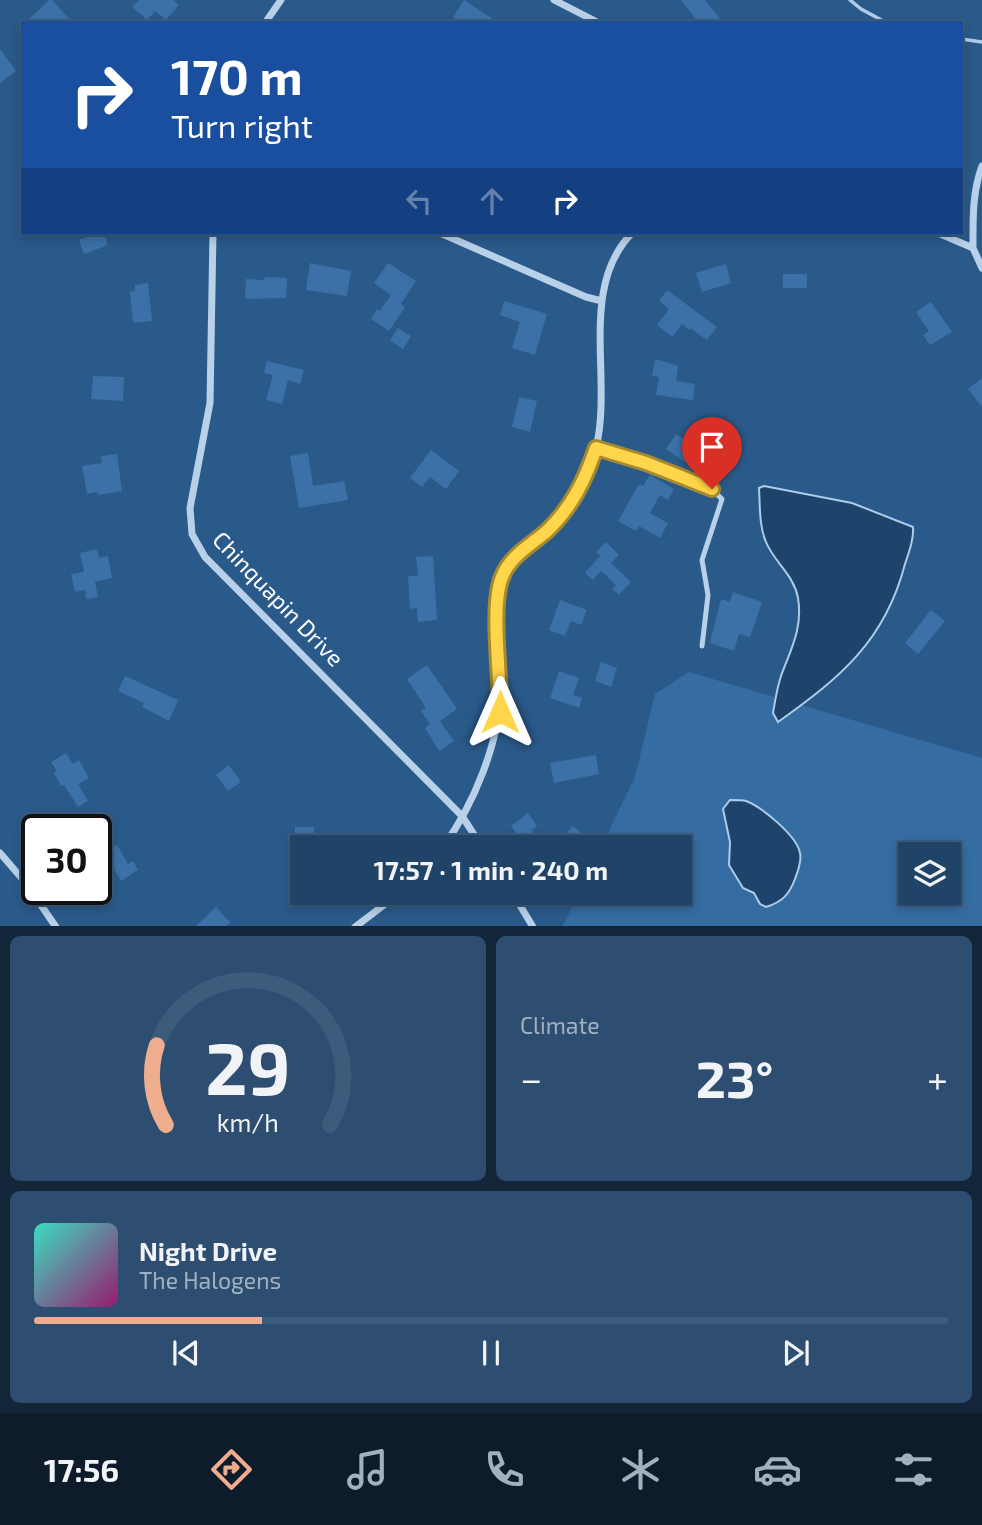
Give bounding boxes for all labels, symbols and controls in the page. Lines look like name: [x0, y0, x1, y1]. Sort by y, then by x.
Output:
text: 170 m: [171, 46, 303, 105]
icon: right: [56, 49, 147, 140]
text: Turn right: [171, 106, 313, 144]
icon: left: [400, 182, 438, 220]
icon: ahead: [473, 182, 511, 220]
icon: right: [546, 182, 584, 220]
pin: [682, 417, 742, 489]
icon: arrive: [693, 428, 731, 466]
street label: Chinquapin Drive: [207, 525, 350, 672]
position arrow: [463, 675, 537, 749]
speed limit sign: 30: [21, 814, 112, 905]
map controls: [898, 842, 961, 905]
button: layers: [898, 842, 961, 905]
text: 17:57 · 1 min · 240 m: [374, 854, 608, 885]
text: Climate: [520, 1011, 600, 1039]
text: 29: [205, 1022, 291, 1110]
text: 23°: [696, 1046, 773, 1108]
text: −: [520, 1055, 542, 1101]
text: +: [927, 1055, 948, 1101]
text: km/h: [217, 1106, 279, 1136]
text: Night Drive: [139, 1235, 277, 1266]
text: The Halogens: [139, 1266, 281, 1294]
icon: previous: [167, 1334, 205, 1372]
icon: pause: [472, 1334, 510, 1372]
icon: next: [777, 1334, 815, 1372]
icon: directions: [207, 1445, 256, 1494]
icon: music: [343, 1445, 392, 1494]
icon: phone: [480, 1445, 529, 1494]
icon: climate: [616, 1445, 665, 1494]
icon: car: [753, 1445, 802, 1494]
icon: filters: [889, 1445, 938, 1494]
text: 17:56: [44, 1450, 119, 1488]

